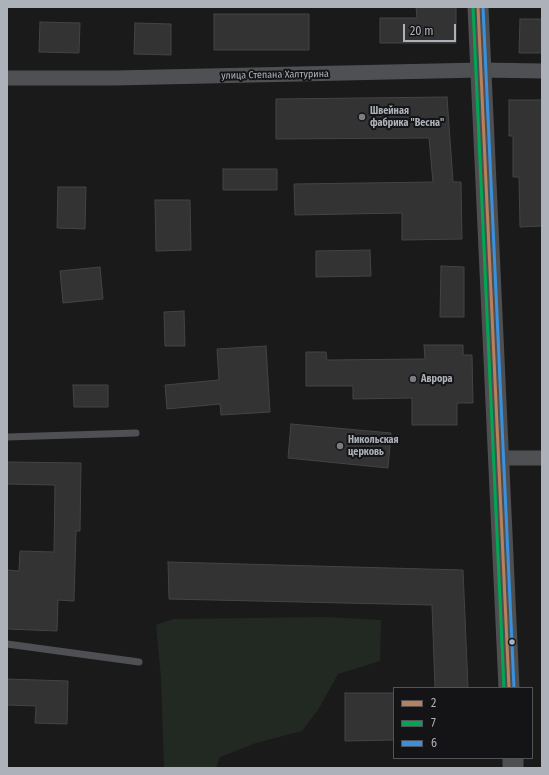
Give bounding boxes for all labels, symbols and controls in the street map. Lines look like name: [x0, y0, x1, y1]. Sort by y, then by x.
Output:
scale bar: [405, 16, 458, 42]
text: 20 m: [410, 24, 434, 38]
street label: улица Степана Халтурина: [221, 68, 329, 82]
place label: Швейная фабрика "Весна": [370, 105, 444, 128]
marker: Швейная фабрика "Весна": [357, 112, 367, 122]
place label: Аврора: [421, 373, 453, 385]
marker: Аврора: [408, 374, 418, 384]
place label: Никольская церковь: [348, 434, 399, 458]
marker: Никольская церковь: [335, 441, 345, 451]
unlabelled marker: [507, 637, 517, 647]
legend: [393, 687, 533, 759]
text: 2: [431, 696, 436, 710]
text: 7: [431, 716, 436, 730]
text: 6: [431, 736, 437, 750]

